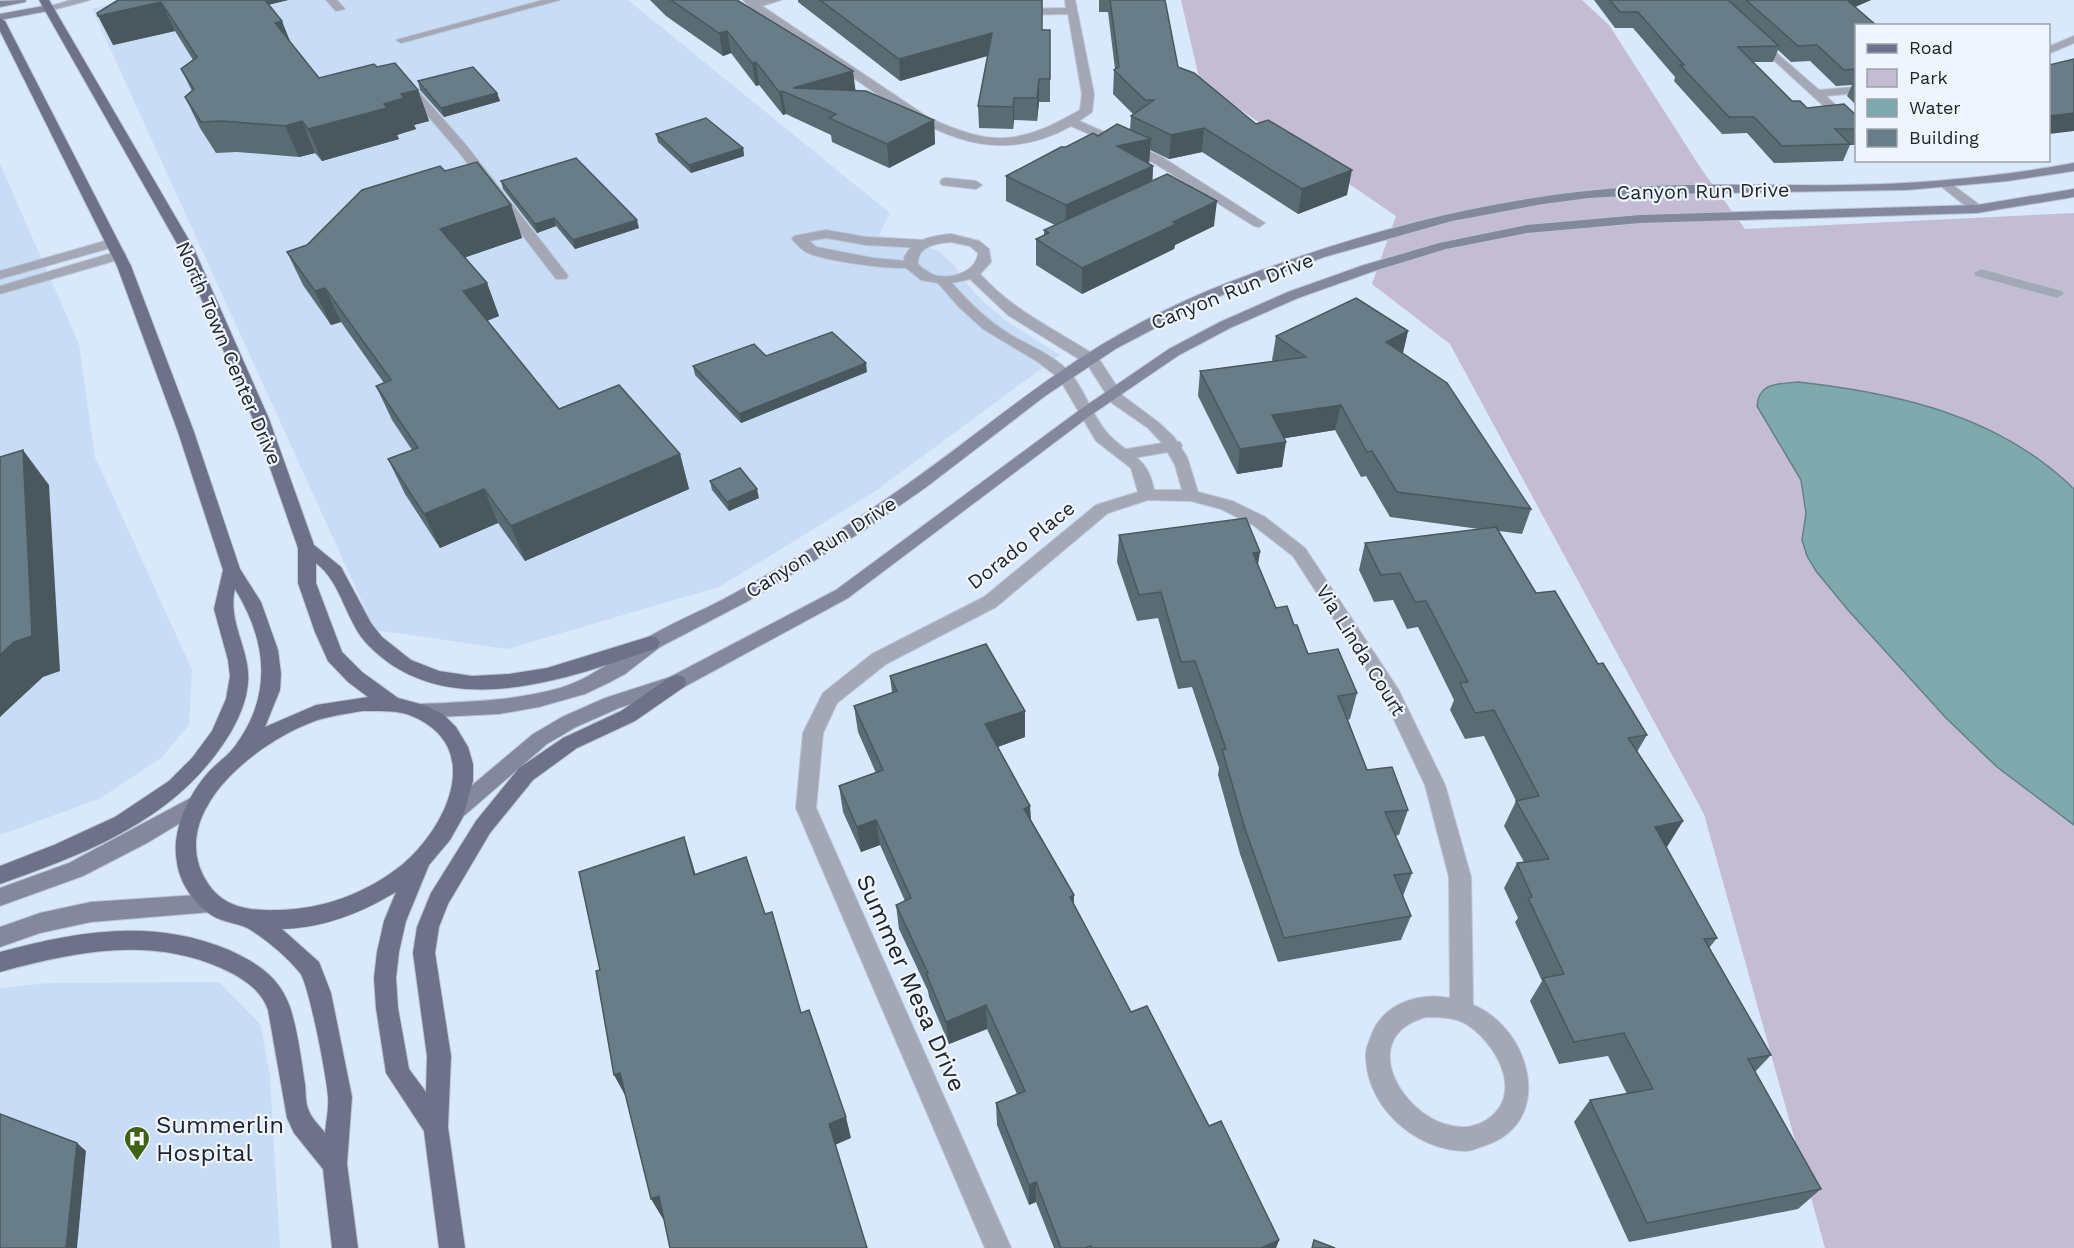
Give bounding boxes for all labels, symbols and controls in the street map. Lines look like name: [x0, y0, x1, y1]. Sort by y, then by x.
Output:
legend: [1855, 24, 2050, 162]
text: Road: [1909, 37, 1953, 58]
text: Park: [1909, 67, 1948, 88]
text: Water: [1909, 97, 1961, 118]
text: Building: [1909, 127, 1979, 148]
street label: Canyon Run Drive: [1616, 177, 1790, 205]
street label: North Town Center Drive: [171, 238, 287, 468]
street label: Canyon Run Drive: [1147, 247, 1317, 335]
street label: Canyon Run Drive: [741, 491, 901, 603]
street label: Dorado Place: [963, 496, 1079, 594]
street label: Via Linda Court: [1311, 580, 1411, 720]
street label: Summer Mesa Drive: [850, 870, 972, 1096]
place label: Summerlin Hospital: [156, 1111, 284, 1167]
hospital icon: Summerlin Hospital: [122, 1124, 152, 1162]

